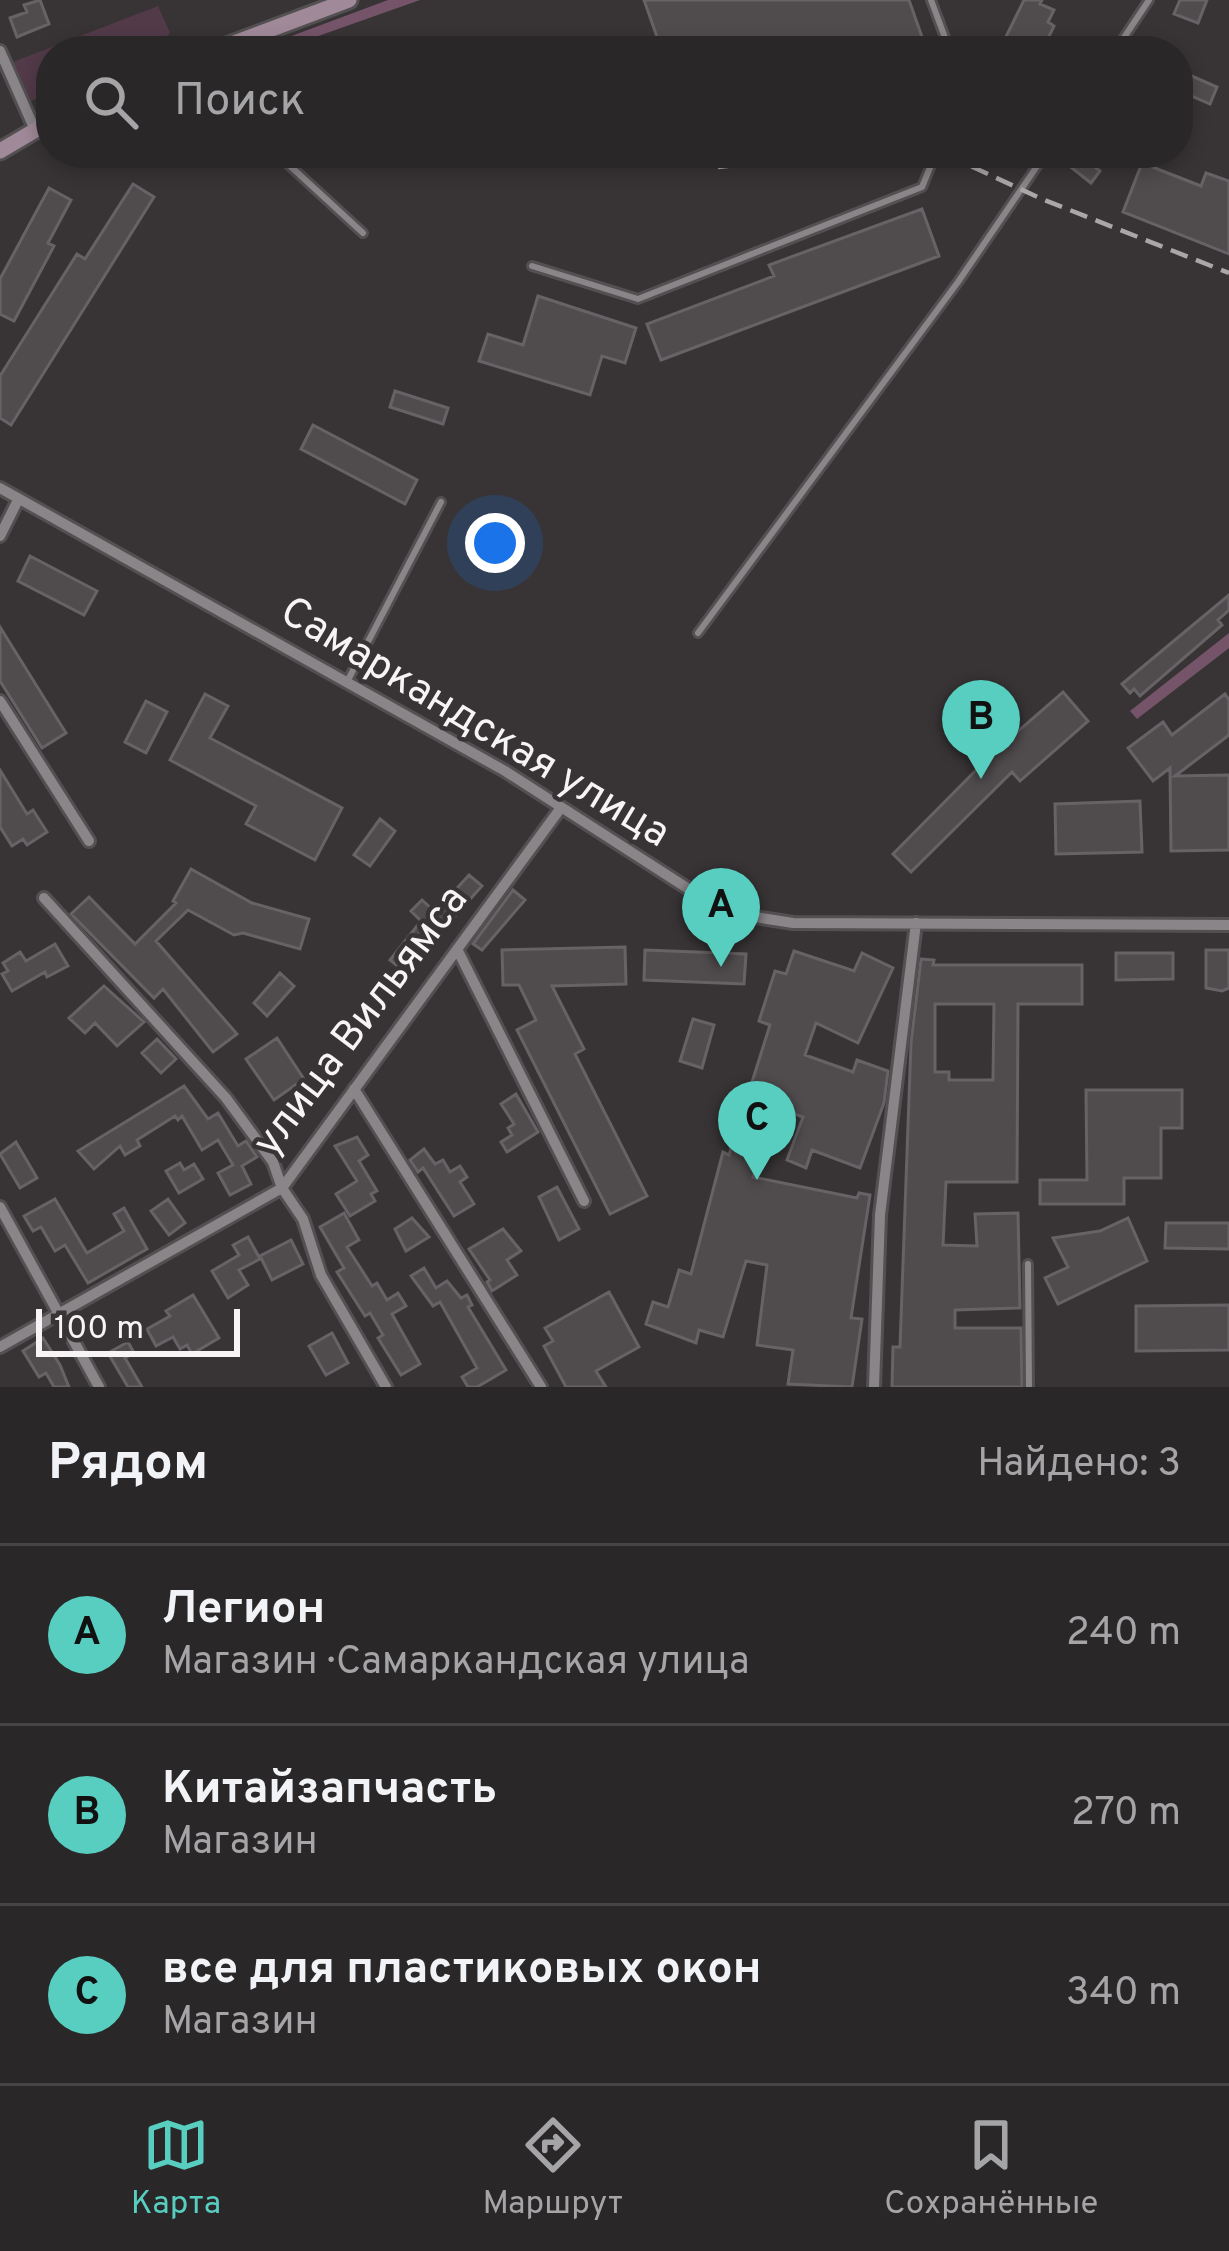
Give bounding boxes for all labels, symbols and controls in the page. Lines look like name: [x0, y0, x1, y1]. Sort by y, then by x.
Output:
search box: [36, 36, 1193, 168]
icon: search: [78, 69, 144, 135]
text: Поиск: [174, 74, 305, 131]
your location: [465, 513, 525, 573]
street label: Самаркандская улица: [269, 587, 679, 861]
pin: B: [942, 680, 1020, 779]
pin: A: [682, 868, 760, 967]
street label: улица Вильямса: [243, 876, 481, 1168]
pin: C: [718, 1081, 796, 1180]
scale bar: [36, 1303, 240, 1356]
text: 100 m: [54, 1309, 144, 1351]
text: Рядом: [48, 1433, 208, 1498]
text: Найдено: 3: [977, 1441, 1181, 1490]
text: Легион: [162, 1582, 325, 1639]
text: A: [73, 1610, 101, 1659]
text: 240 m: [1066, 1610, 1181, 1659]
text: Магазин · Самаркандская улица: [162, 1639, 750, 1688]
text: Китайзапчасть: [162, 1762, 497, 1819]
text: B: [74, 1790, 100, 1839]
text: 270 m: [1071, 1790, 1181, 1839]
text: Магазин: [162, 1819, 318, 1868]
text: все для пластиковых окон: [162, 1942, 762, 1999]
text: C: [75, 1970, 99, 2019]
text: 340 m: [1066, 1970, 1181, 2019]
text: Магазин: [162, 1999, 318, 2048]
tab: Карта: [131, 2112, 221, 2226]
tab: Маршрут: [482, 2112, 623, 2226]
tab: Сохранённые: [884, 2112, 1098, 2226]

